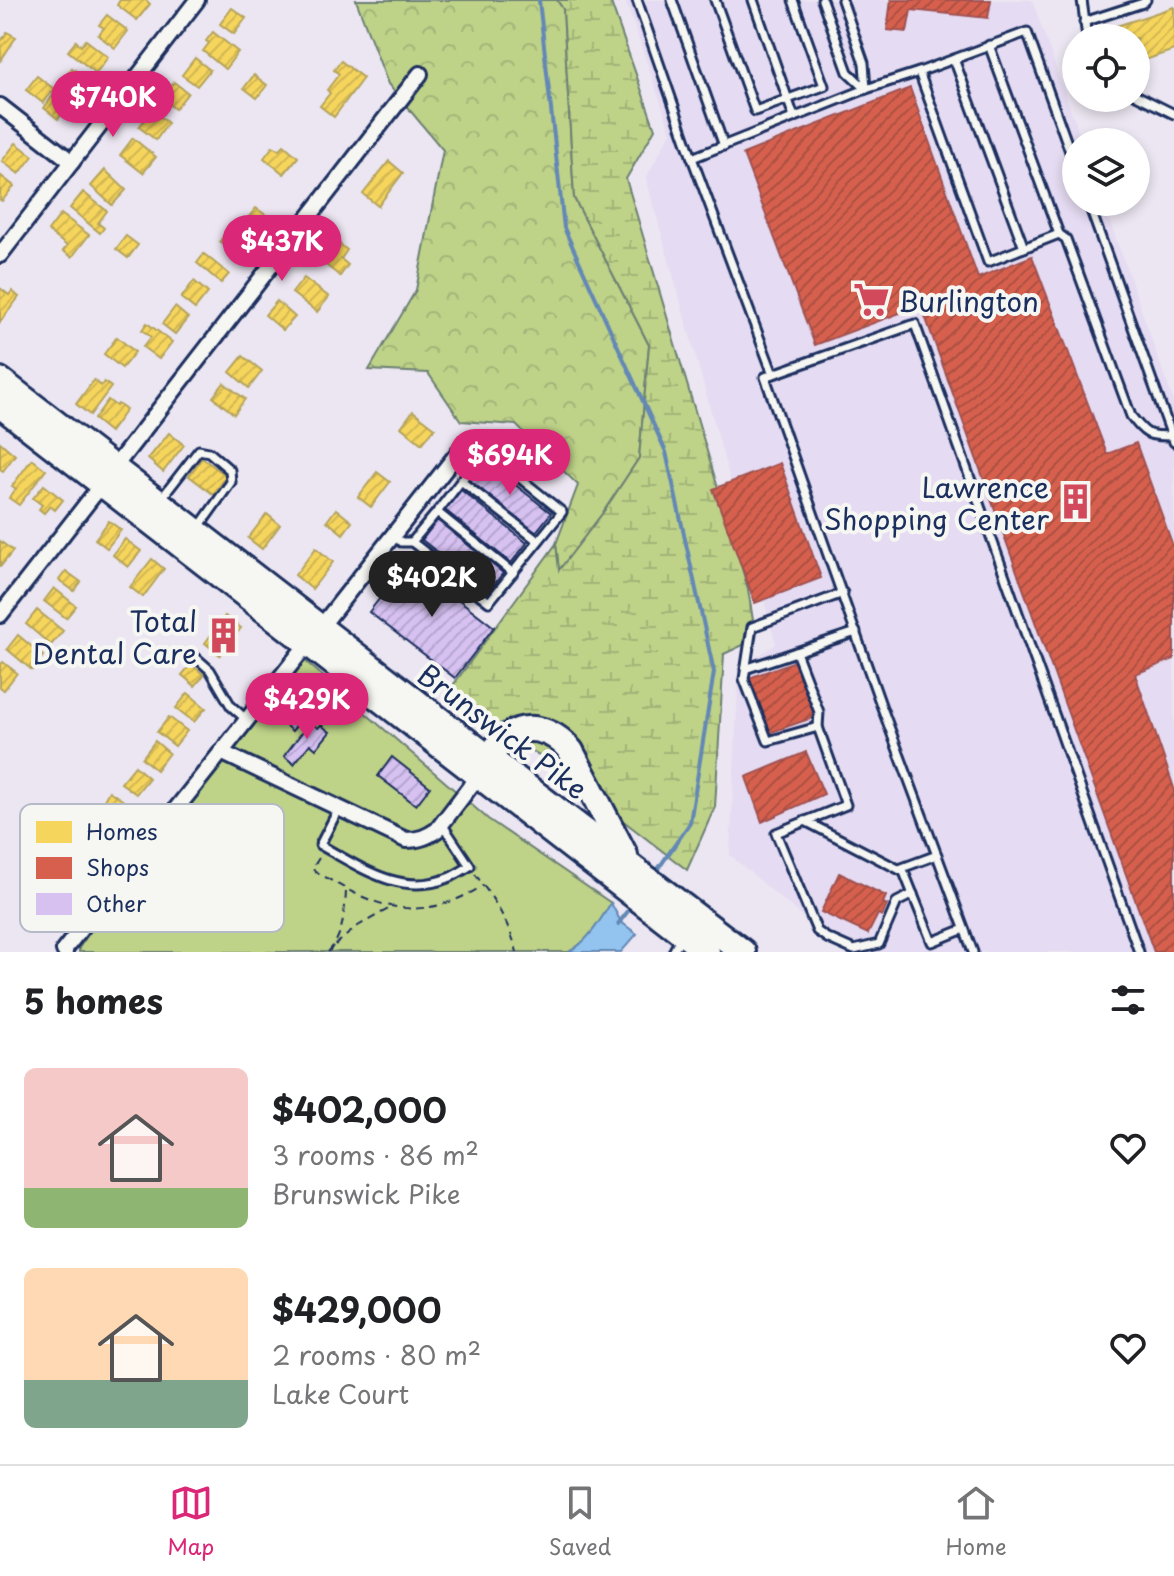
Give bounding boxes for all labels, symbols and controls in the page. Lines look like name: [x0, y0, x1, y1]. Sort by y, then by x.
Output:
map controls: [1062, 24, 1150, 216]
button: locate: [1062, 24, 1150, 112]
pin: $740K: [57, 71, 169, 139]
text: $740K: [69, 77, 157, 116]
button: layers: [1062, 128, 1150, 216]
pin: $437K: [226, 215, 338, 283]
text: $437K: [240, 221, 324, 260]
place label: Burlington: [898, 279, 1039, 322]
supermarket icon: Burlington: [853, 281, 891, 319]
pin: $694K: [454, 429, 566, 497]
text: $694K: [467, 435, 553, 474]
place label: Lawrence Shopping Center: [824, 465, 1049, 540]
building icon: Lawrence Shopping Center: [1056, 483, 1094, 521]
pin: $402K: [376, 551, 488, 619]
text: $402K: [387, 557, 477, 596]
place label: Total Dental Care: [32, 599, 197, 674]
building icon: Total Dental Care: [204, 617, 242, 655]
street label: Brunswick Pike: [409, 653, 597, 809]
pin: $429K: [251, 673, 363, 741]
text: $429K: [264, 679, 351, 718]
legend: [20, 804, 284, 932]
text: Homes: [86, 814, 157, 847]
text: Shops: [86, 850, 149, 883]
text: Other: [86, 886, 147, 919]
text: 5 homes: [24, 974, 163, 1026]
icon: filters: [1106, 978, 1150, 1022]
text: $402,000: [272, 1083, 447, 1135]
icon: home: [88, 1100, 184, 1196]
icon: heart: [1106, 1126, 1150, 1170]
text: 3 rooms · 86 m²: [272, 1135, 479, 1174]
text: Brunswick Pike: [272, 1174, 460, 1213]
text: $429,000: [272, 1283, 441, 1335]
icon: home: [88, 1300, 184, 1396]
icon: heart: [1106, 1326, 1150, 1370]
text: 2 rooms · 80 m²: [272, 1335, 481, 1374]
text: Lake Court: [272, 1374, 409, 1413]
tab: Map: [167, 1481, 214, 1562]
tab: Saved: [549, 1481, 611, 1562]
tab: Home: [946, 1481, 1007, 1562]

